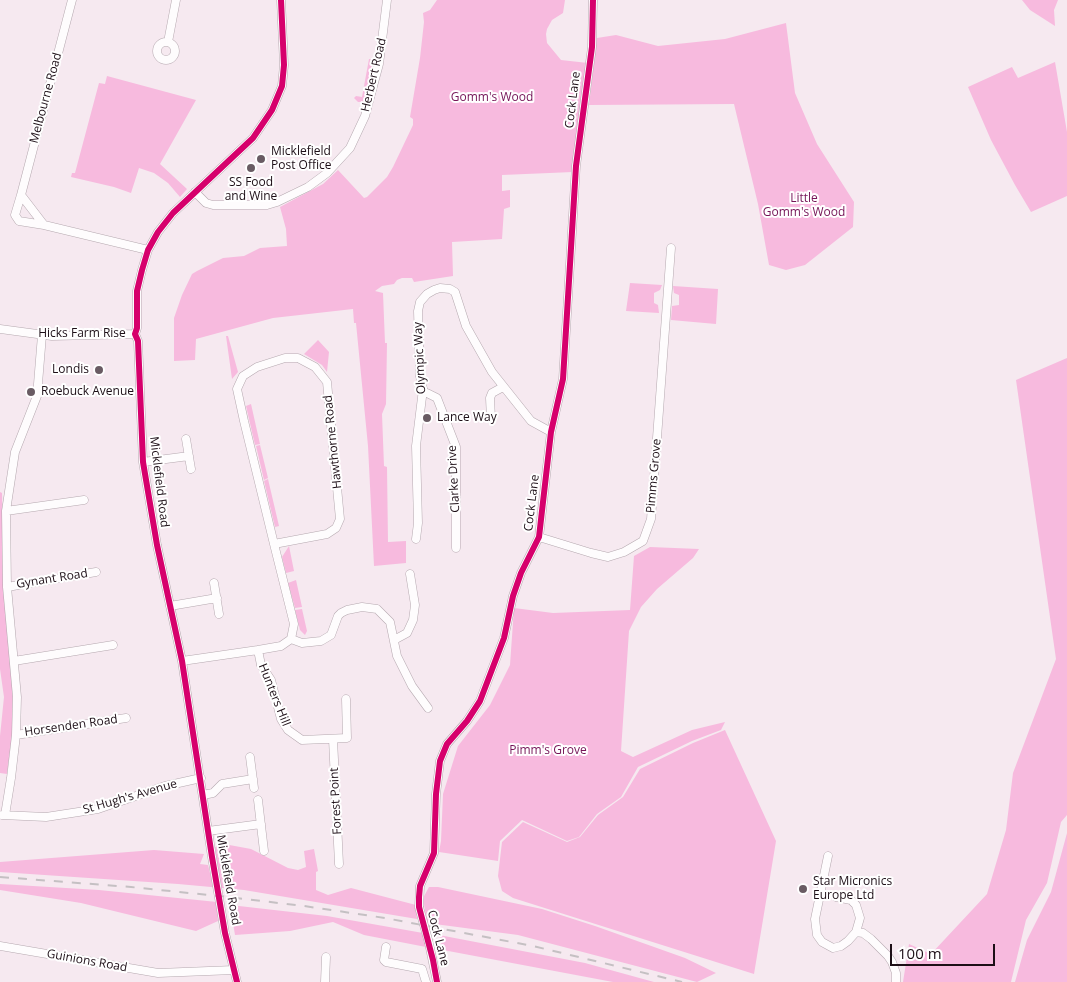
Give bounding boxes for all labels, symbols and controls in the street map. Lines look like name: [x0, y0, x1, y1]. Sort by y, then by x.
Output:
street label: Herbert Road: [358, 37, 390, 113]
street label: Melbourne Road: [27, 51, 65, 145]
street label: Cock Lane: [562, 71, 584, 129]
park label: Gomm's Wood: [451, 91, 533, 105]
place label: Micklefield Post Office: [271, 145, 331, 173]
marker: Micklefield Post Office: [255, 153, 267, 165]
marker: SS Food and Wine: [245, 162, 257, 174]
place label: SS Food and Wine: [225, 176, 277, 204]
park label: Little Gomm's Wood: [763, 192, 845, 220]
street label: Olympic Way: [411, 321, 429, 395]
street label: Hicks Farm Rise: [38, 327, 126, 341]
place label: Londis: [52, 363, 89, 377]
marker: Londis: [93, 364, 105, 376]
place label: Roebuck Avenue: [41, 385, 134, 399]
marker: Roebuck Avenue: [25, 386, 37, 398]
street label: Hawthorne Road: [321, 394, 345, 490]
place label: Lance Way: [437, 411, 497, 425]
marker: Lance Way: [421, 412, 433, 424]
street label: Micklefield Road: [146, 436, 172, 528]
street label: Pimms Grove: [644, 438, 664, 514]
street label: Clarke Drive: [445, 445, 463, 513]
street label: Cock Lane: [521, 474, 543, 532]
street label: Gynant Road: [15, 566, 89, 592]
street label: Hunters Hill: [255, 662, 293, 728]
street label: Horsenden Road: [23, 712, 119, 740]
park label: Pimm's Grove: [509, 744, 587, 758]
street label: Forest Point: [327, 767, 345, 835]
street label: St Hugh's Avenue: [81, 777, 179, 817]
street label: Micklefield Road: [213, 834, 243, 926]
place label: Star Micronics Europe Ltd: [813, 875, 892, 903]
marker: Star Micronics Europe Ltd: [797, 883, 809, 895]
street label: Cock Lane: [424, 909, 452, 967]
scale bar: [892, 934, 997, 966]
text: 100 m: [898, 943, 942, 963]
street label: Guinions Road: [46, 947, 128, 975]

